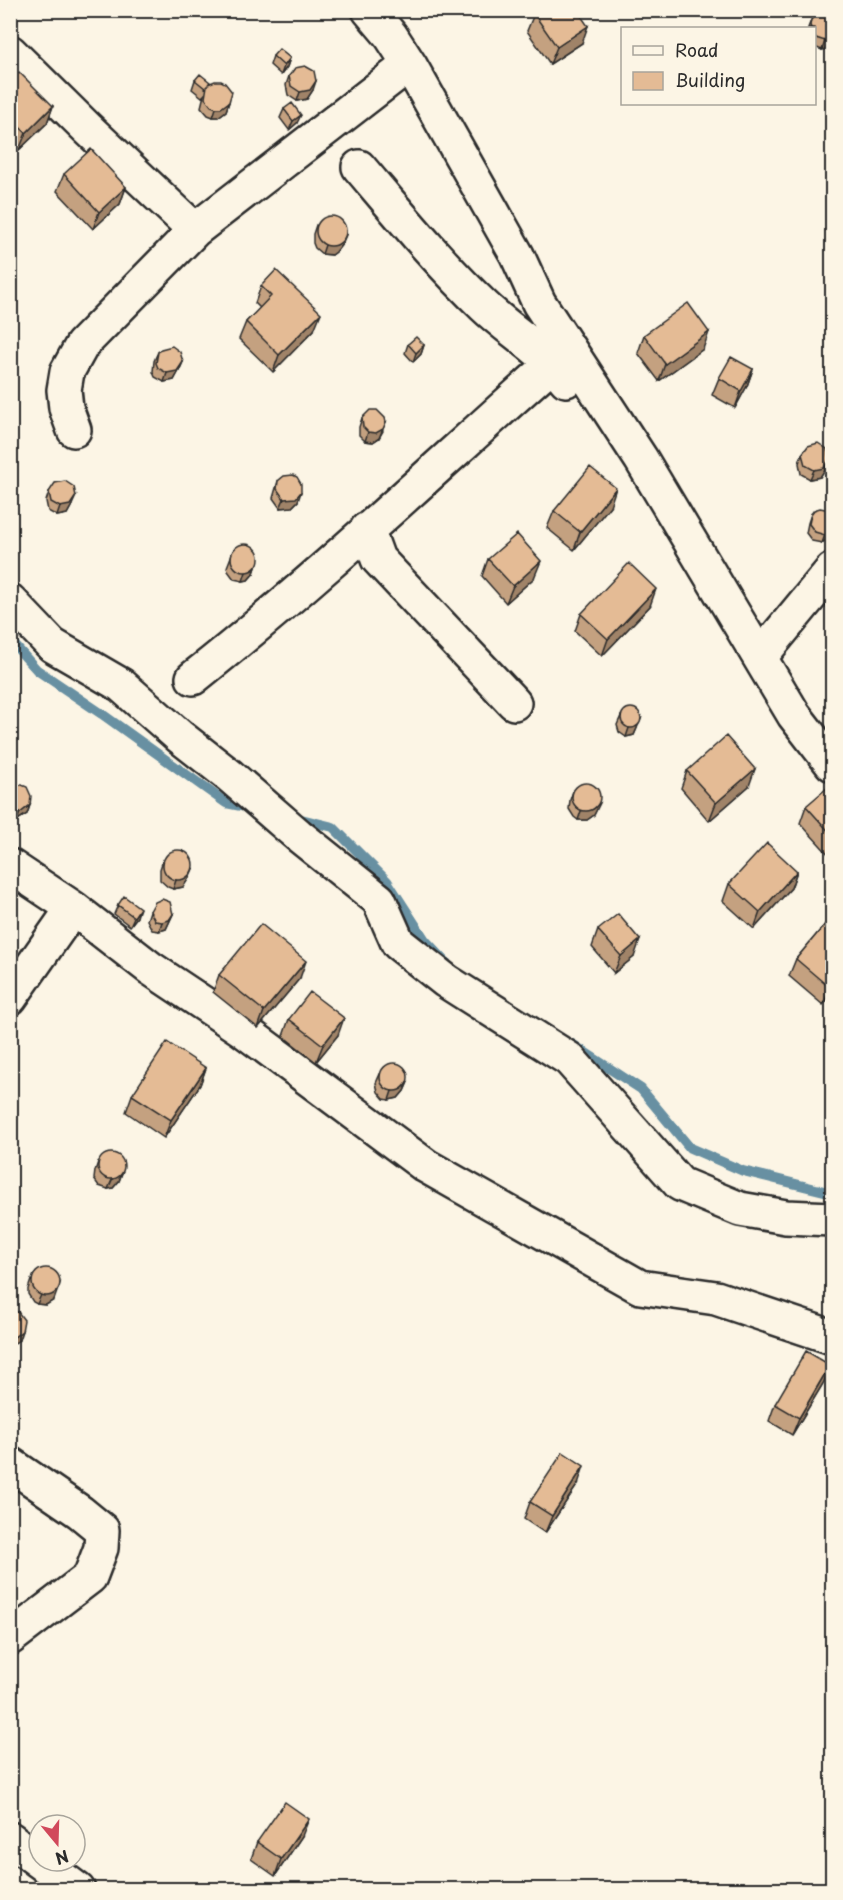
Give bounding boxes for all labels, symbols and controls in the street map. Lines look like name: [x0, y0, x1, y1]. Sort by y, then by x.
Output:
legend: [621, 27, 816, 105]
text: Road: [675, 36, 719, 63]
text: Building: [675, 66, 745, 93]
north arrow: [27, 1813, 87, 1873]
text: N: [52, 1845, 72, 1872]

